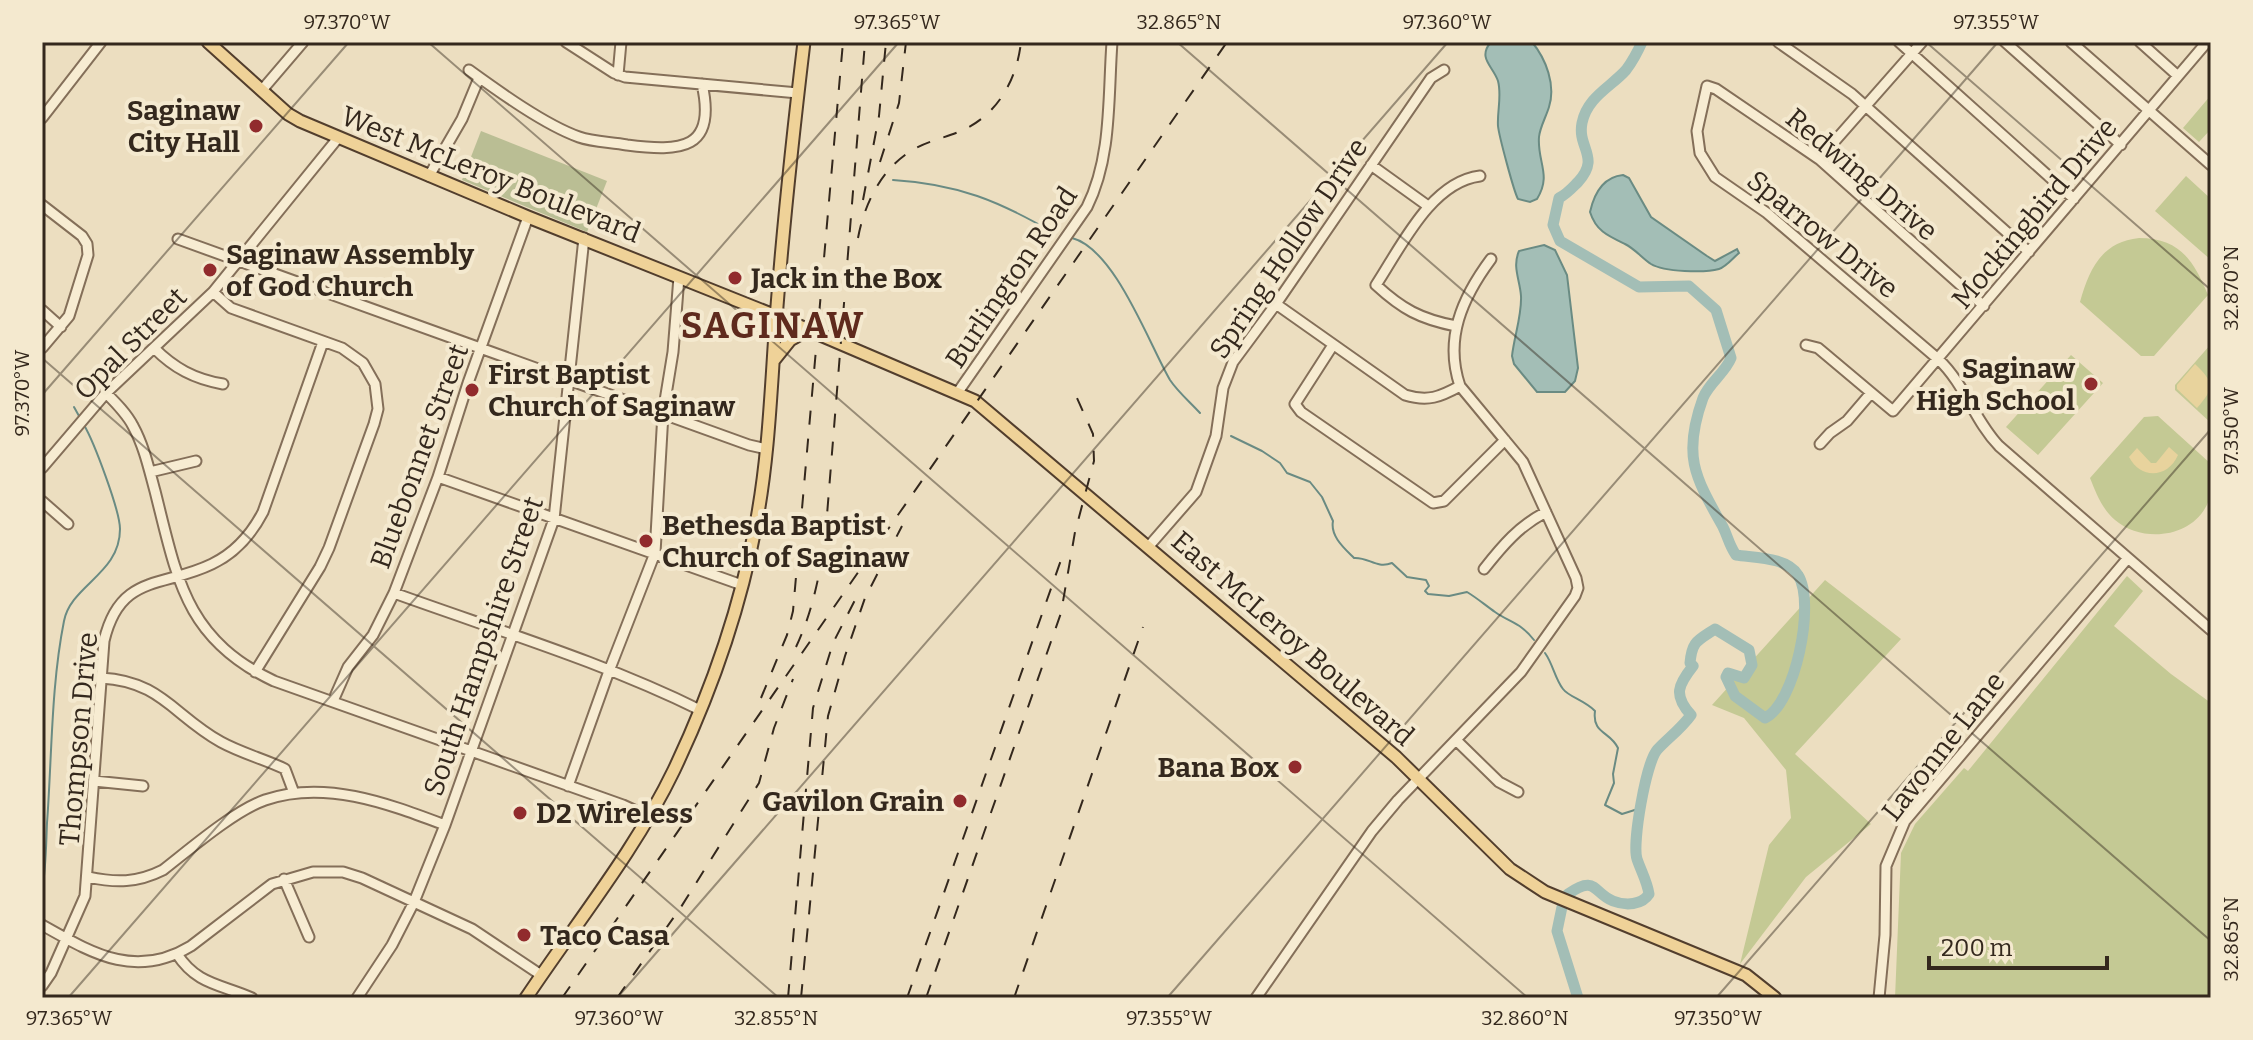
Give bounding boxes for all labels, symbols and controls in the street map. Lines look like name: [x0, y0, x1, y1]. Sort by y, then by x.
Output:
text: 97.370°W: [304, 10, 391, 34]
text: 97.365°W: [854, 10, 941, 34]
text: 32.865°N: [1137, 10, 1222, 34]
text: 97.360°W: [1403, 10, 1492, 34]
text: 97.355°W: [1953, 10, 2039, 34]
place label: Saginaw City Hall: [127, 94, 241, 159]
street label: West McLeroy Boulevard: [336, 99, 645, 250]
street label: Redwing Drive: [1779, 101, 1944, 247]
street label: Mockingbird Drive: [1945, 111, 2124, 315]
marker: Saginaw City Hall: [247, 117, 265, 135]
street label: Spring Hollow Drive: [1202, 132, 1374, 365]
street label: Sparrow Drive: [1741, 164, 1905, 305]
street label: Burlington Road: [939, 180, 1084, 374]
place label: Saginaw Assembly of God Church: [226, 238, 474, 303]
text: 32.870°N: [2219, 245, 2243, 331]
marker: Saginaw Assembly of God Church: [201, 261, 219, 279]
place label: Jack in the Box: [749, 262, 942, 295]
marker: Jack in the Box: [726, 269, 744, 287]
street label: Opal Street: [67, 280, 193, 406]
district label: SAGINAW: [681, 304, 865, 348]
street label: Bluebonnet Street: [364, 340, 475, 573]
text: 97.370°W: [10, 349, 34, 436]
place label: Saginaw High School: [1916, 352, 2076, 417]
place label: First Baptist Church of Saginaw: [488, 358, 736, 423]
marker: Saginaw High School: [2082, 375, 2100, 393]
marker: First Baptist Church of Saginaw: [463, 381, 481, 399]
text: 97.350°W: [2219, 387, 2243, 475]
street label: South Hampshire Street: [417, 492, 550, 800]
place label: Bethesda Baptist Church of Saginaw: [662, 509, 910, 574]
street label: East McLeroy Boulevard: [1165, 524, 1421, 753]
marker: Bethesda Baptist Church of Saginaw: [637, 532, 655, 550]
street label: Thompson Drive: [53, 631, 104, 847]
street label: Lavonne Lane: [1875, 665, 2012, 827]
place label: Bana Box: [1158, 751, 1279, 784]
marker: Bana Box: [1286, 758, 1304, 776]
place label: Gavilon Grain: [762, 785, 944, 818]
marker: Gavilon Grain: [951, 792, 969, 810]
place label: D2 Wireless: [536, 797, 693, 830]
marker: D2 Wireless: [511, 804, 529, 822]
text: 32.865°N: [2219, 896, 2243, 981]
place label: Taco Casa: [540, 919, 670, 952]
scale bar: [1929, 920, 2107, 970]
marker: Taco Casa: [515, 926, 533, 944]
text: 200 m: [1941, 934, 2013, 962]
text: 97.365°W: [26, 1006, 113, 1030]
text: 97.360°W: [575, 1006, 664, 1030]
text: 32.855°N: [734, 1006, 818, 1030]
text: 97.355°W: [1126, 1006, 1212, 1030]
text: 32.860°N: [1481, 1006, 1569, 1030]
text: 97.350°W: [1674, 1006, 1762, 1030]

